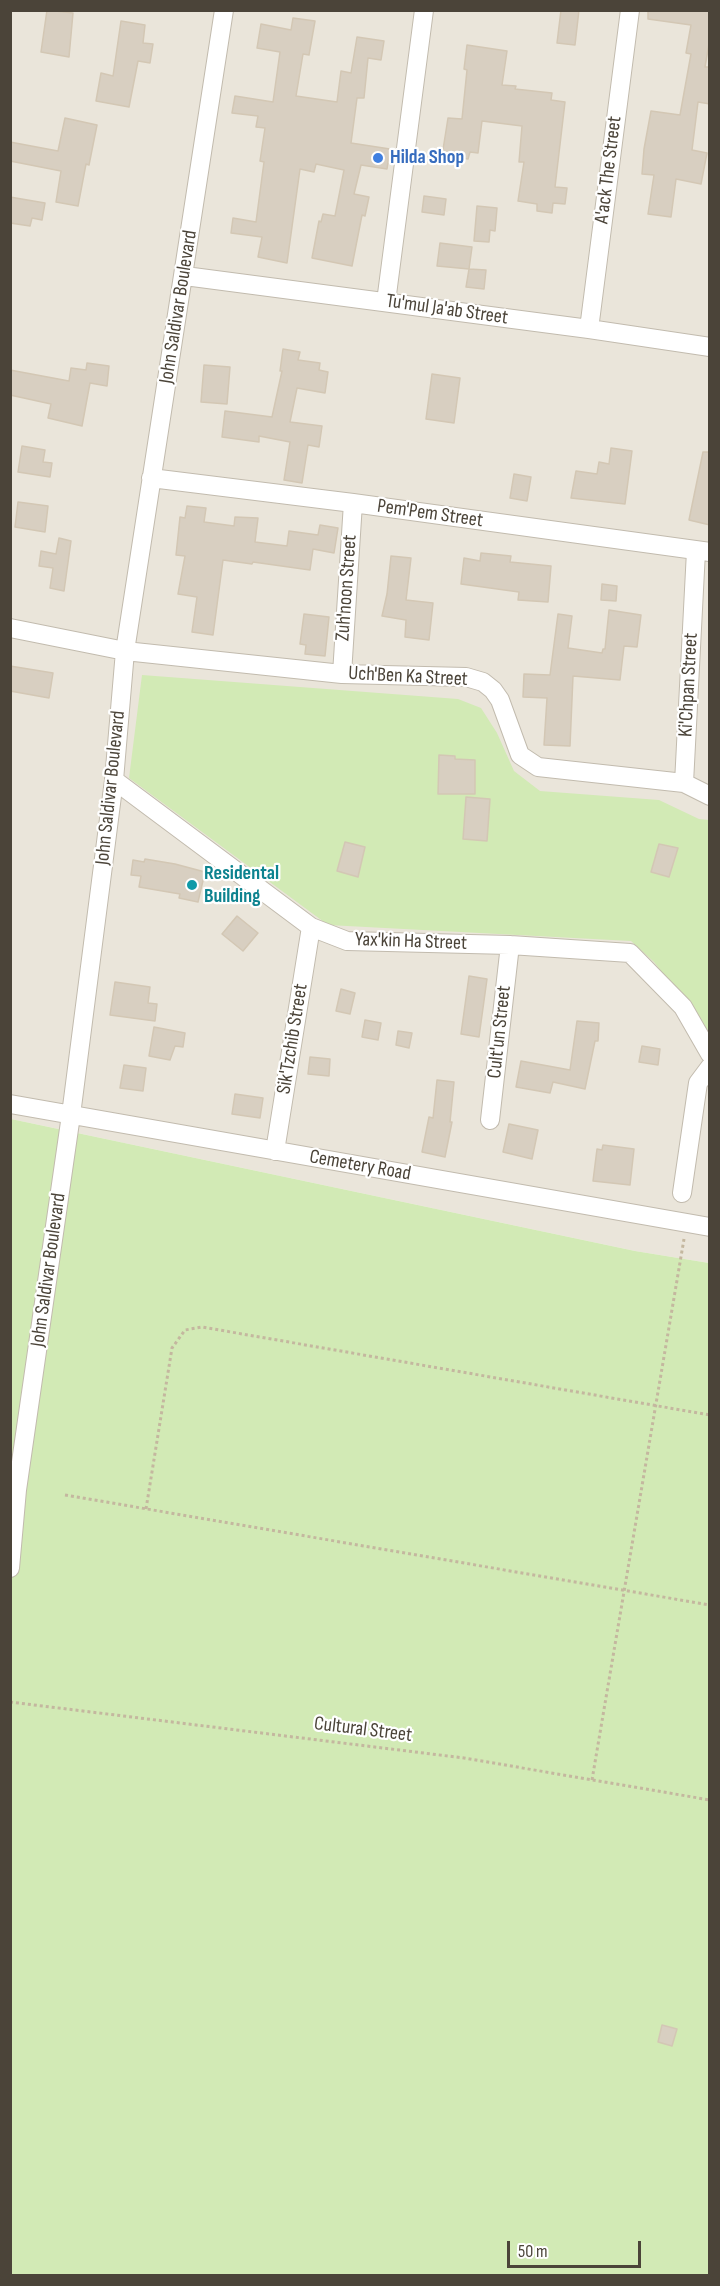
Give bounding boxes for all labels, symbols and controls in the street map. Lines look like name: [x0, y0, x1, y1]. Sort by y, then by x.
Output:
street label: A'ack The Street: [590, 115, 628, 225]
place label: Hilda Shop: [390, 146, 464, 170]
marker: Hilda Shop: [371, 151, 385, 165]
street label: John Saldivar Boulevard: [155, 229, 203, 385]
street label: Tu'mul Ja'ab Street: [385, 290, 509, 330]
street label: Pem'Pem Street: [376, 495, 484, 533]
street label: Zuh'noon Street: [331, 534, 363, 642]
street label: Ki'Chpan Street: [674, 632, 704, 738]
street label: Uch'Ben Ka Street: [348, 662, 468, 692]
street label: John Saldivar Boulevard: [91, 710, 131, 866]
place label: Residental Building: [204, 862, 279, 909]
marker: Residental Building: [185, 878, 199, 892]
street label: Yax'kin Ha Street: [355, 928, 467, 956]
street label: Sik'Tzchib Street: [272, 982, 314, 1096]
street label: Cult'un Street: [483, 984, 517, 1080]
street label: Cemetery Road: [307, 1145, 413, 1187]
street label: John Saldivar Boulevard: [26, 1192, 72, 1348]
street label: Cultural Street: [313, 1712, 413, 1748]
scale bar: [510, 2229, 644, 2267]
text: 50 m: [518, 2241, 548, 2262]

